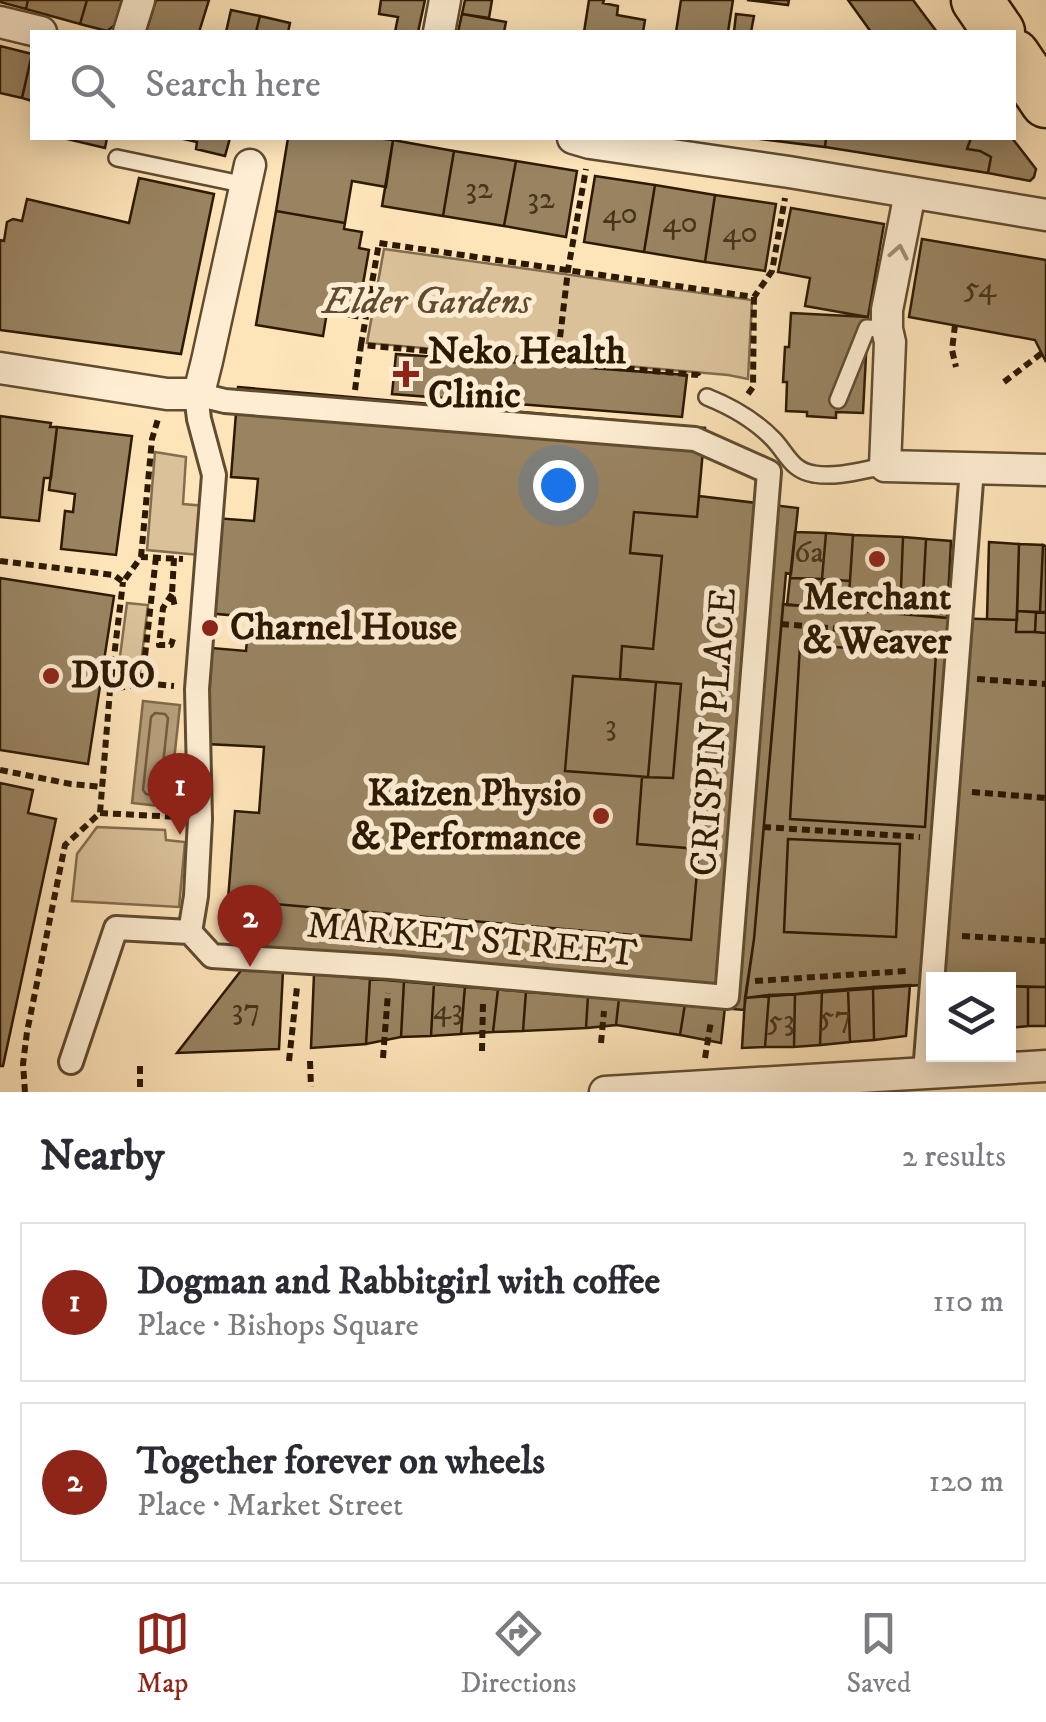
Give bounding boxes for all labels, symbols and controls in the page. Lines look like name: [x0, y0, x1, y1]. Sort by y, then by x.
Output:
search box: [30, 30, 1016, 140]
icon: search: [65, 58, 120, 113]
text: Search here: [145, 61, 321, 109]
house number: 32: [465, 169, 493, 209]
house number: 32: [527, 179, 555, 219]
house number: 40: [602, 194, 638, 234]
house number: 40: [662, 203, 698, 243]
house number: 40: [722, 213, 758, 253]
one-way arrow: [887, 243, 908, 260]
house number: 54: [964, 268, 997, 308]
park label: Elder Gardens: [321, 278, 533, 326]
place label: Neko Health Clinic: [428, 328, 626, 420]
marker: Neko Health Clinic: [393, 361, 419, 387]
your location: [533, 460, 584, 511]
house number: 6a: [794, 533, 825, 573]
marker: Merchant & Weaver: [866, 548, 888, 570]
place label: Merchant & Weaver: [803, 574, 952, 666]
street label: CRISPIN PLACE: [680, 586, 748, 878]
place label: Charnel House: [230, 604, 457, 652]
marker: Charnel House: [199, 617, 221, 639]
place label: DUO: [71, 652, 155, 700]
marker: DUO: [40, 665, 62, 687]
house number: 3: [605, 706, 617, 746]
pin: 1: [148, 752, 212, 835]
place label: Kaizen Physio & Performance: [351, 770, 581, 862]
marker: Kaizen Physio & Performance: [590, 805, 612, 827]
pin: 2: [218, 884, 282, 967]
street label: MARKET STREET: [305, 902, 639, 978]
map controls: [926, 972, 1016, 1062]
button: layers: [926, 972, 1016, 1062]
house number: 37: [232, 990, 260, 1030]
house number: 43: [433, 990, 463, 1030]
house number: 57: [819, 997, 851, 1037]
house number: 53: [767, 1001, 795, 1041]
text: Nearby: [40, 1131, 164, 1183]
text: 2 results: [902, 1137, 1006, 1177]
text: Dogman and Rabbitgirl with coffee: [137, 1258, 660, 1306]
text: 1: [69, 1282, 80, 1322]
text: 110 m: [932, 1282, 1004, 1322]
text: Place · Bishops Square: [137, 1306, 419, 1346]
text: Together forever on wheels: [137, 1438, 545, 1486]
text: 2: [67, 1462, 82, 1502]
text: 120 m: [928, 1462, 1004, 1502]
text: Place · Market Street: [137, 1486, 403, 1526]
tab: Map: [135, 1606, 190, 1701]
tab: Directions: [460, 1606, 576, 1701]
tab: Saved: [847, 1606, 911, 1701]

